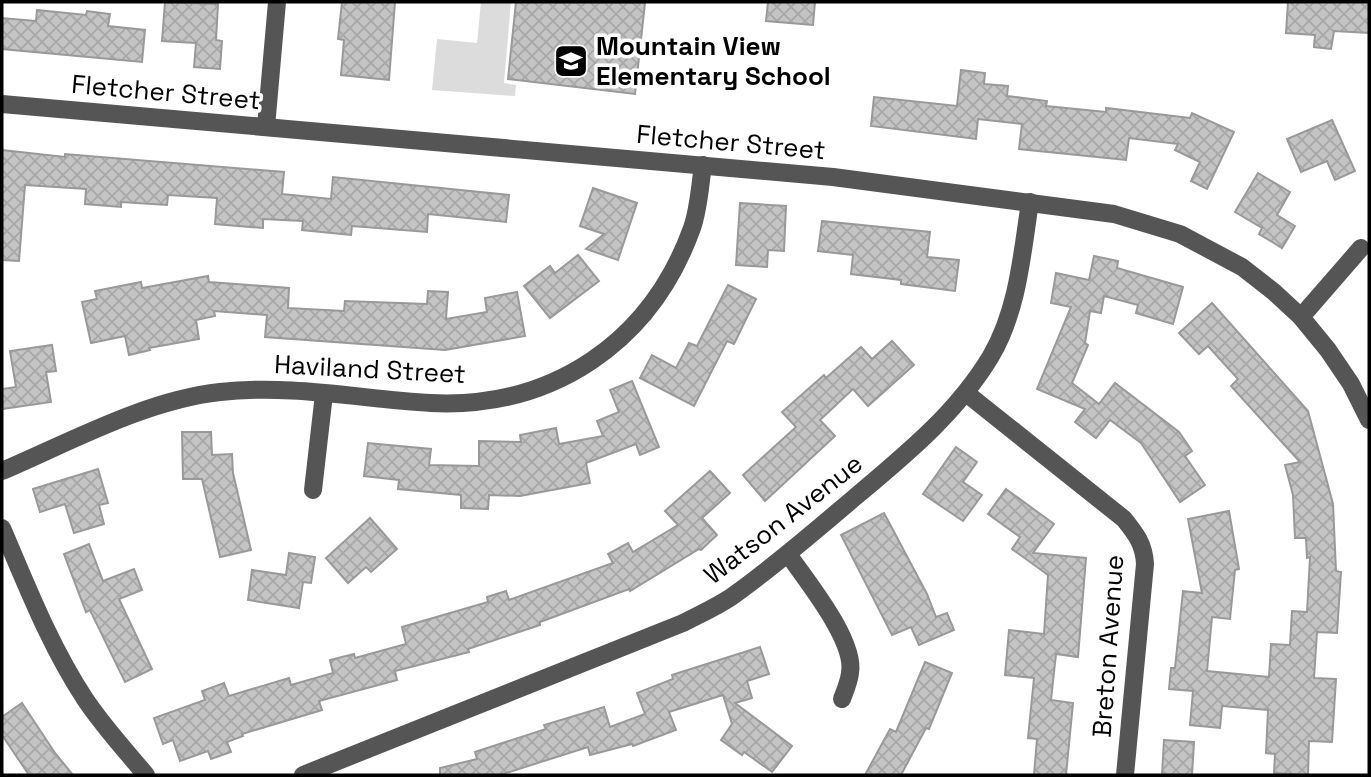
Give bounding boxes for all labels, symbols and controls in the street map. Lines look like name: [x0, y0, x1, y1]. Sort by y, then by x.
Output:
place label: Mountain View Elementary School: [596, 29, 831, 93]
school or university icon: Mountain View Elementary School: [552, 42, 590, 80]
street label: Fletcher Street: [70, 67, 262, 117]
street label: Fletcher Street: [635, 117, 827, 167]
street label: Haviland Street: [273, 347, 467, 391]
street label: Watson Avenue: [697, 446, 869, 592]
street label: Breton Avenue: [1085, 554, 1131, 738]

